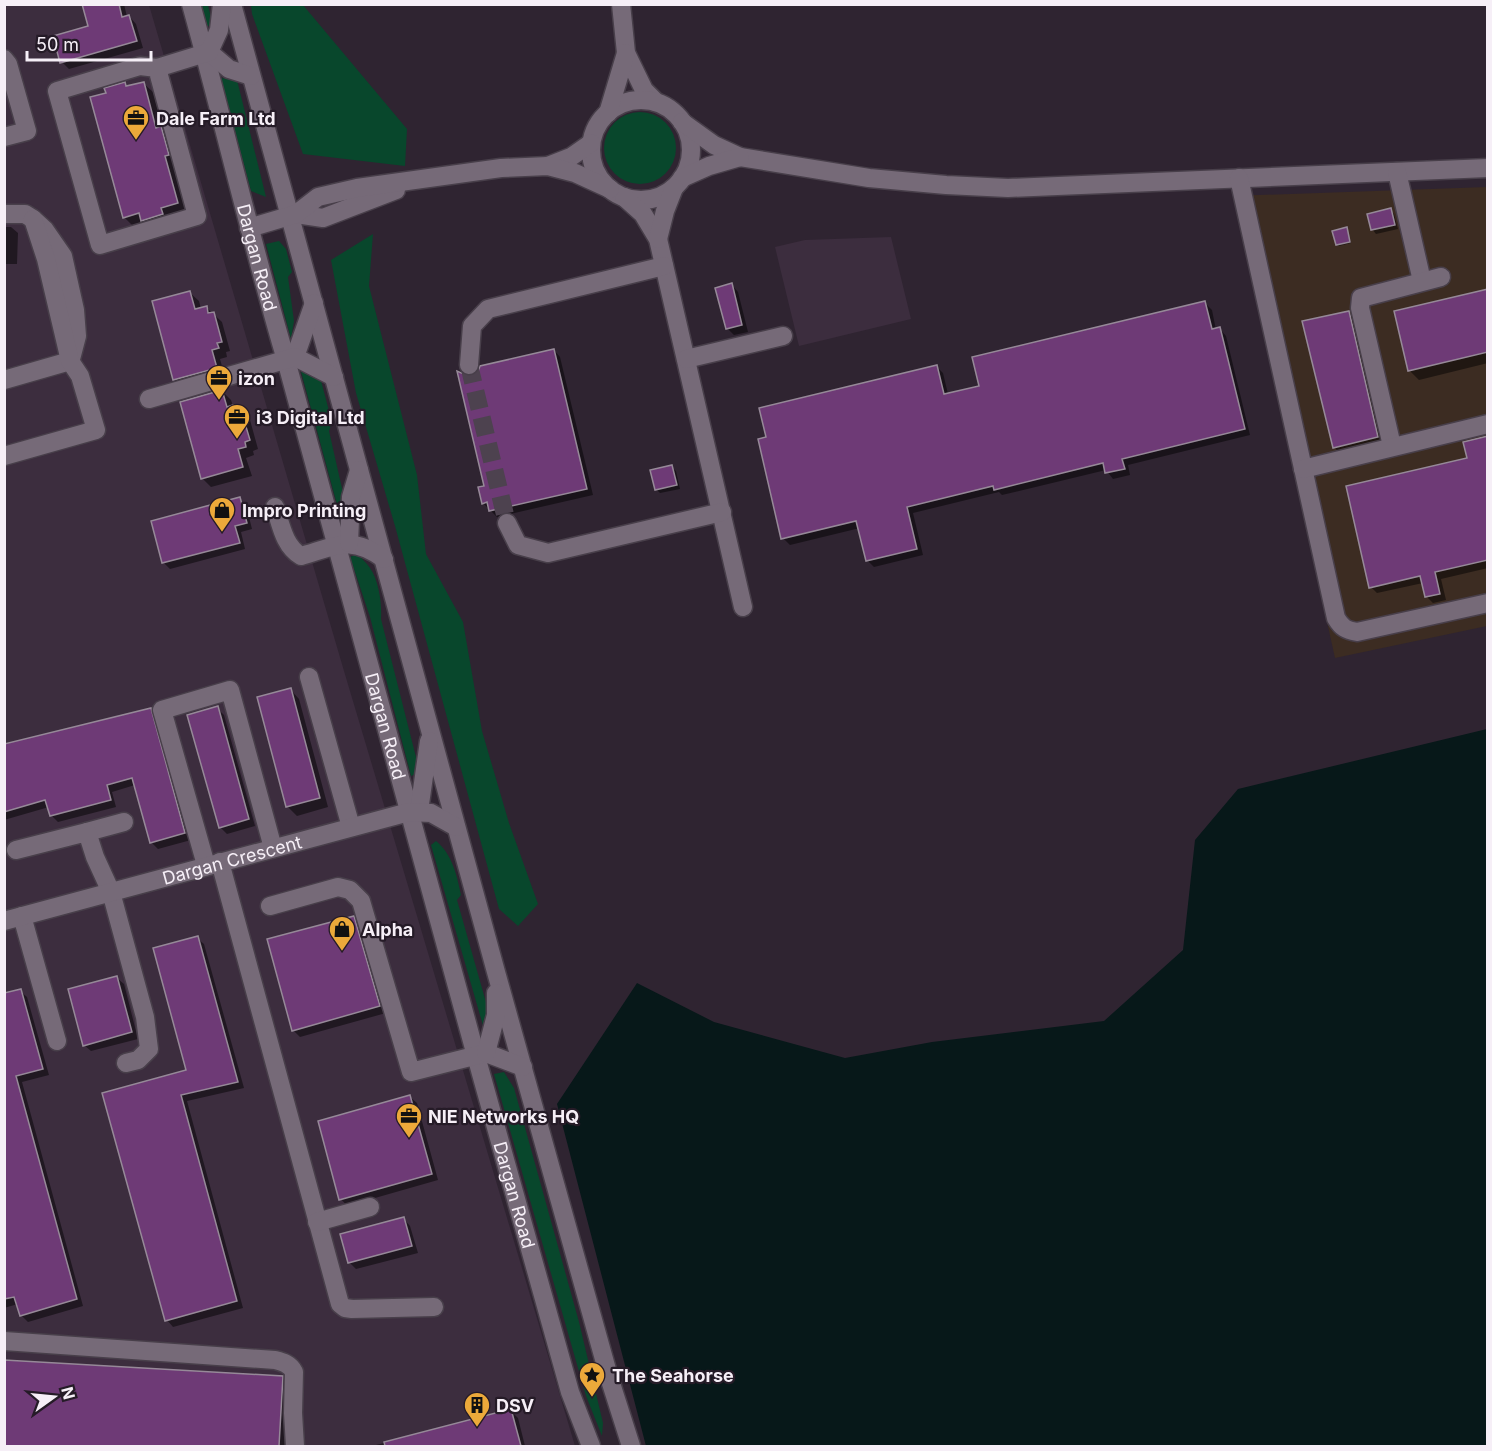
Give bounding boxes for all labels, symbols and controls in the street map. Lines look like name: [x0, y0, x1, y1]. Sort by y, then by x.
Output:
scale bar: [27, 24, 152, 62]
text: 50 m: [36, 34, 79, 55]
office icon: Dale Farm Ltd: [121, 103, 151, 141]
place label: Dale Farm Ltd: [156, 108, 276, 129]
street label: Dargan Road: [233, 202, 282, 313]
office icon: izon: [204, 363, 234, 401]
place label: izon: [238, 368, 275, 389]
office icon: i3 Digital Ltd: [222, 402, 252, 440]
place label: i3 Digital Ltd: [256, 407, 365, 428]
shop icon: Impro Printing: [207, 495, 237, 533]
place label: Impro Printing: [242, 500, 366, 521]
street label: Dargan Road: [361, 670, 411, 782]
street label: Dargan Crescent: [160, 831, 304, 888]
shop icon: Alpha: [327, 914, 357, 952]
place label: Alpha: [362, 919, 413, 940]
office icon: NIE Networks HQ: [394, 1101, 424, 1139]
place label: NIE Networks HQ: [428, 1106, 579, 1127]
street label: Dargan Road: [490, 1139, 540, 1250]
place icon: The Seahorse: [577, 1360, 607, 1398]
place label: The Seahorse: [612, 1365, 734, 1386]
north arrow: [24, 1367, 84, 1427]
text: N: [57, 1385, 80, 1402]
building icon: DSV: [462, 1390, 492, 1428]
place label: DSV: [496, 1395, 534, 1416]

